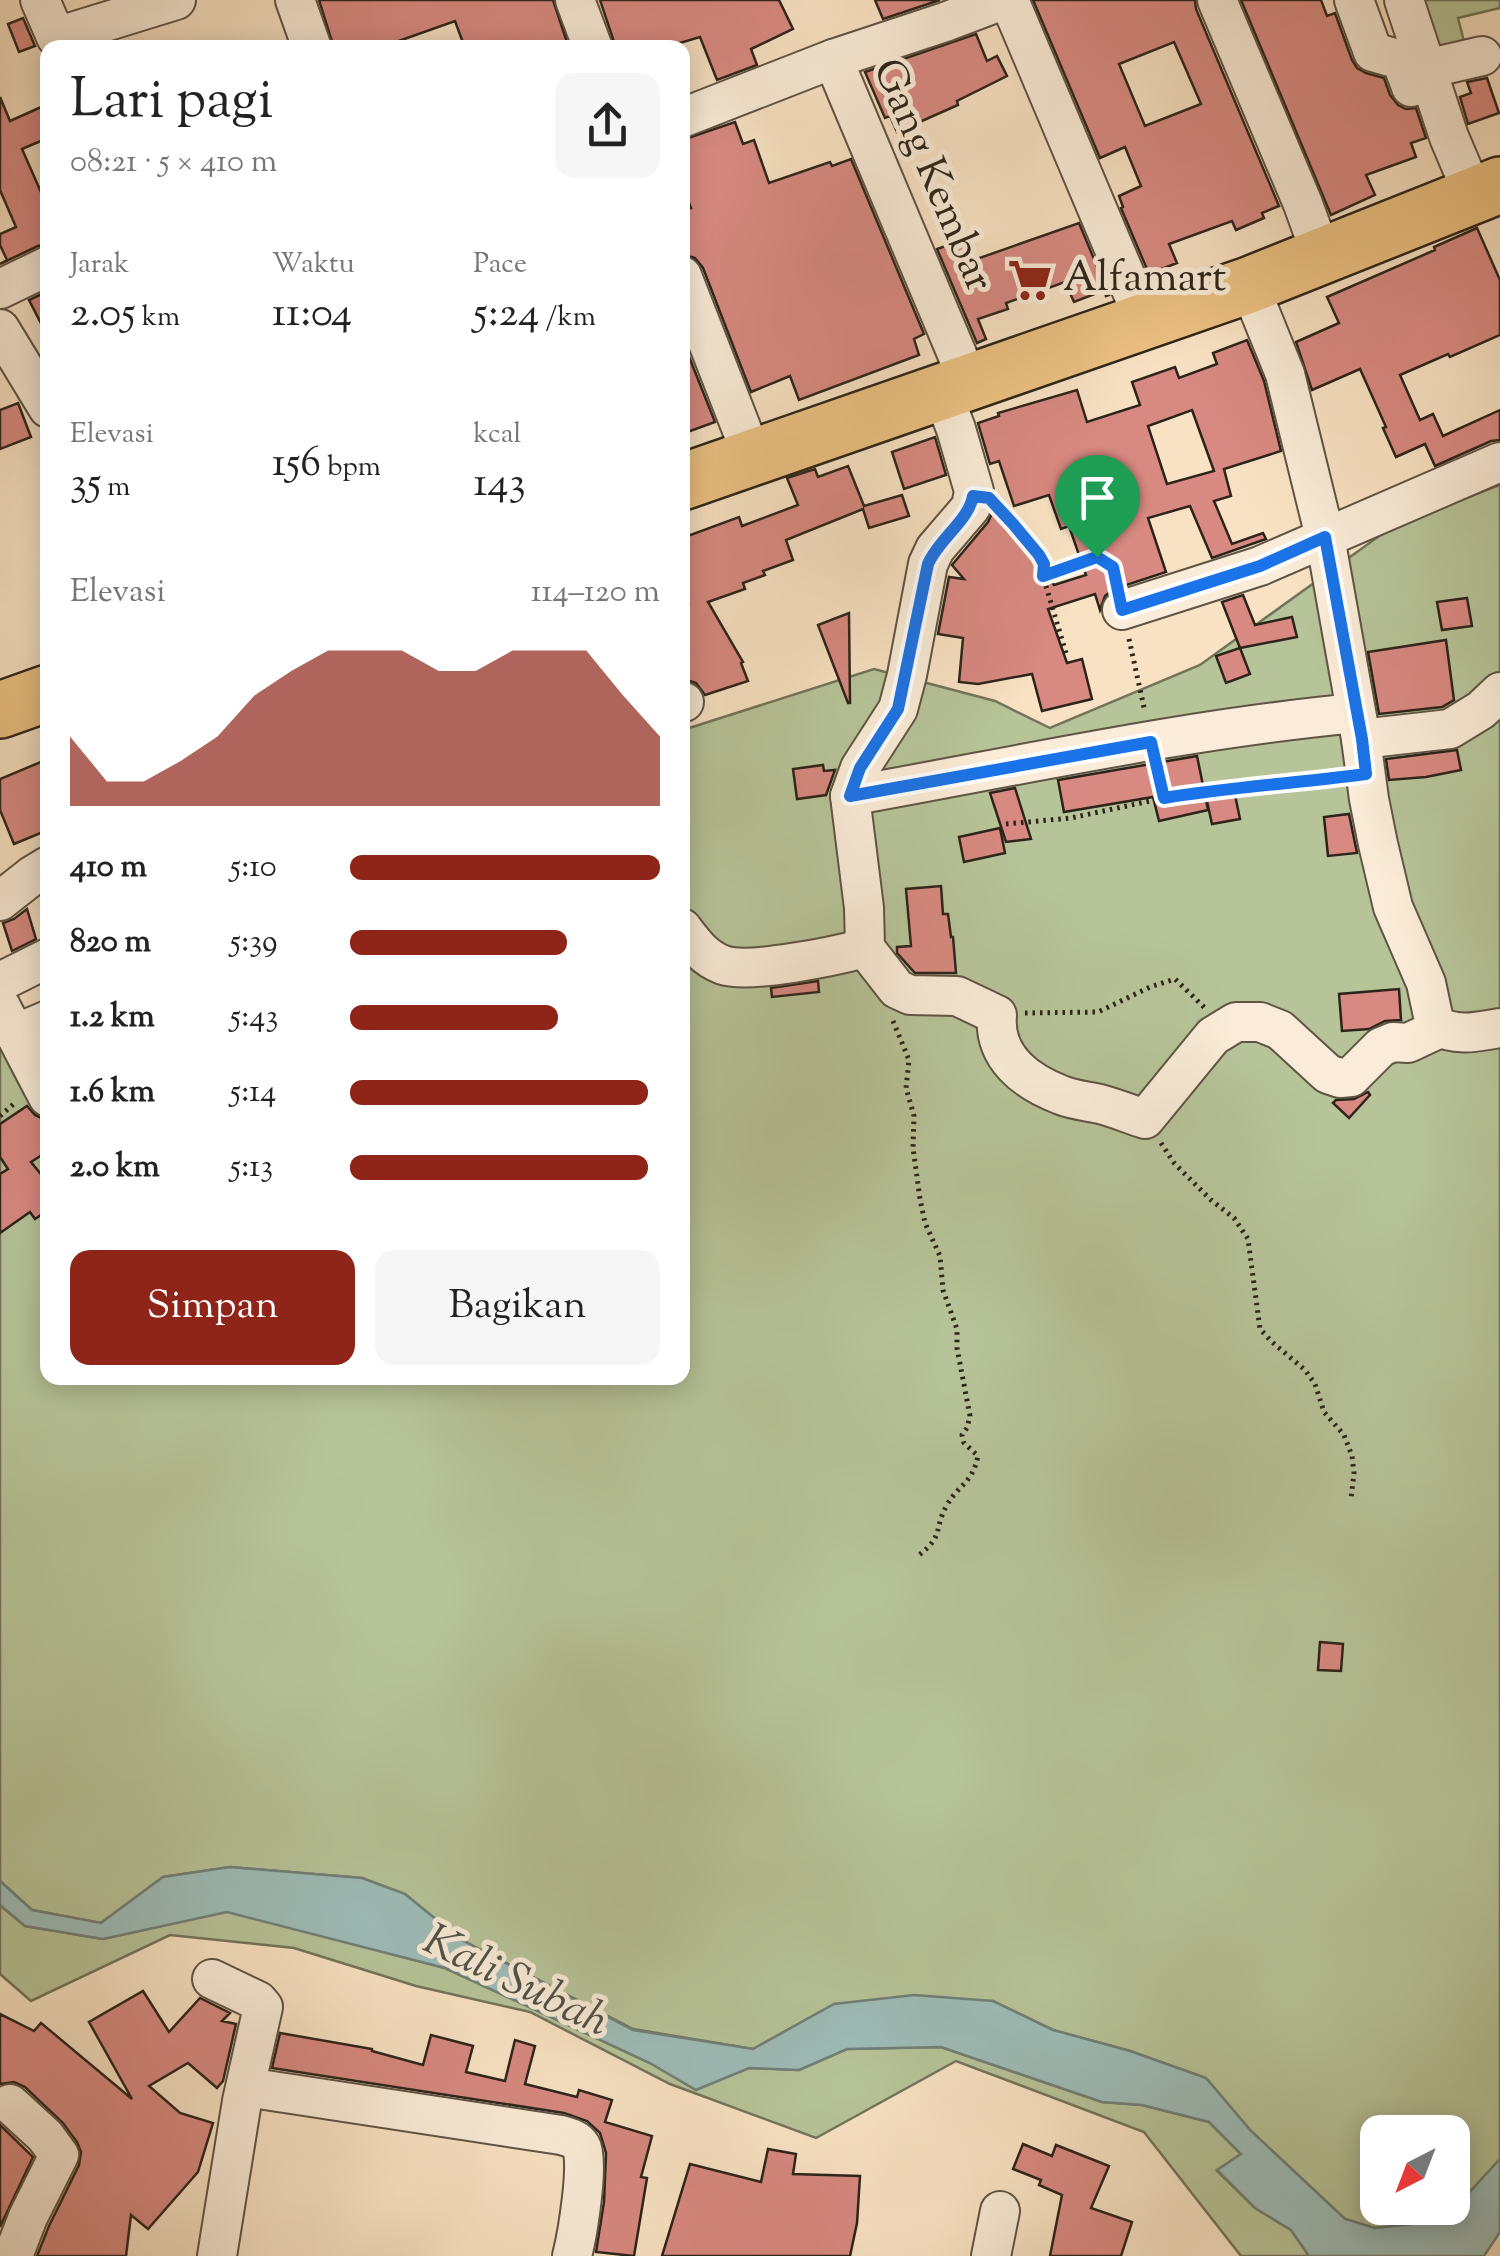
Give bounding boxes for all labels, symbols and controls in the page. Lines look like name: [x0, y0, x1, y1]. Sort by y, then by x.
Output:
street label: Gang Kembar: [855, 50, 1007, 302]
text: Lari pagi: [70, 63, 273, 142]
button: share: [555, 73, 660, 178]
text: 08:21 · 5 × 410 m: [70, 140, 277, 186]
text: Jarak: [70, 245, 129, 285]
text: Waktu: [272, 245, 355, 285]
text: Pace: [473, 245, 527, 285]
place label: Alfamart: [1063, 250, 1226, 310]
supermarket icon: Alfamart: [1006, 256, 1054, 304]
text: 2.05: [70, 285, 136, 345]
text: 11:04: [272, 285, 352, 345]
text: 5:24: [473, 285, 539, 345]
text: km: [136, 298, 180, 338]
text: /km: [539, 298, 596, 338]
text: Elevasi: [70, 415, 154, 455]
text: kcal: [473, 415, 521, 455]
text: 156: [272, 435, 321, 495]
text: bpm: [321, 448, 381, 488]
text: 35: [70, 455, 101, 515]
text: 143: [473, 455, 526, 515]
pin: [1055, 455, 1140, 558]
text: m: [101, 468, 130, 508]
icon: arrive: [1070, 470, 1125, 525]
text: Elevasi: [70, 570, 166, 616]
text: 114–120 m: [531, 570, 660, 616]
text: 410 m: [70, 845, 147, 891]
text: 5:10: [230, 845, 277, 891]
text: 820 m: [70, 920, 151, 966]
text: 5:39: [230, 920, 277, 966]
text: 1.2 km: [70, 995, 155, 1041]
text: 5:43: [230, 995, 278, 1041]
text: 1.6 km: [70, 1070, 155, 1116]
text: 5:14: [230, 1070, 276, 1116]
text: 2.0 km: [70, 1145, 160, 1191]
text: 5:13: [230, 1145, 273, 1191]
button: Simpan: [70, 1250, 355, 1365]
button: Bagikan: [375, 1250, 660, 1365]
water label: Kali Subah: [411, 1910, 619, 2056]
north arrow: [1360, 2115, 1470, 2225]
map controls: [1360, 2115, 1470, 2225]

